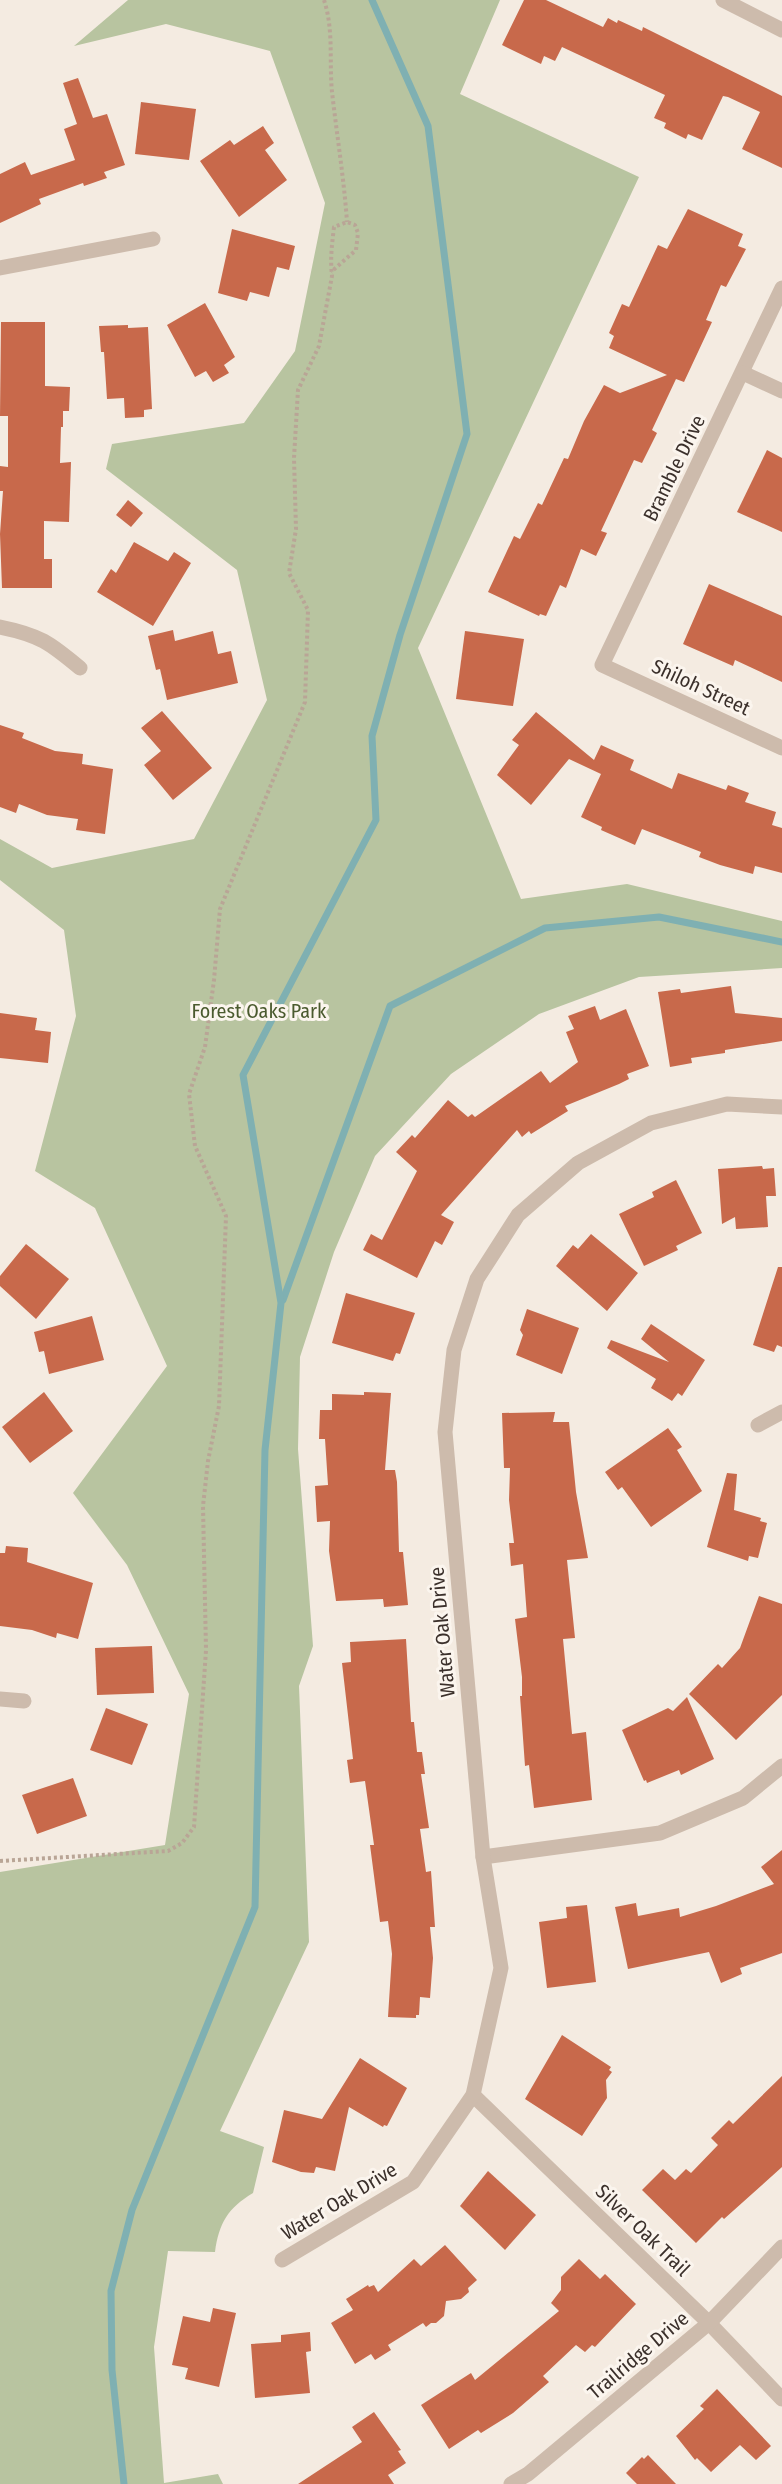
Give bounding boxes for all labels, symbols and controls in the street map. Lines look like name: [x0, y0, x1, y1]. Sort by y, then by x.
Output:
street label: Bramble Drive: [638, 411, 710, 525]
street label: Shiloh Street: [648, 654, 754, 720]
park label: Forest Oaks Park: [192, 999, 327, 1023]
street label: Water Oak Drive: [424, 1566, 460, 1698]
street label: Water Oak Drive: [277, 2157, 401, 2245]
street label: Silver Oak Trail: [591, 2179, 695, 2281]
street label: Trailridge Drive: [583, 2306, 693, 2404]

